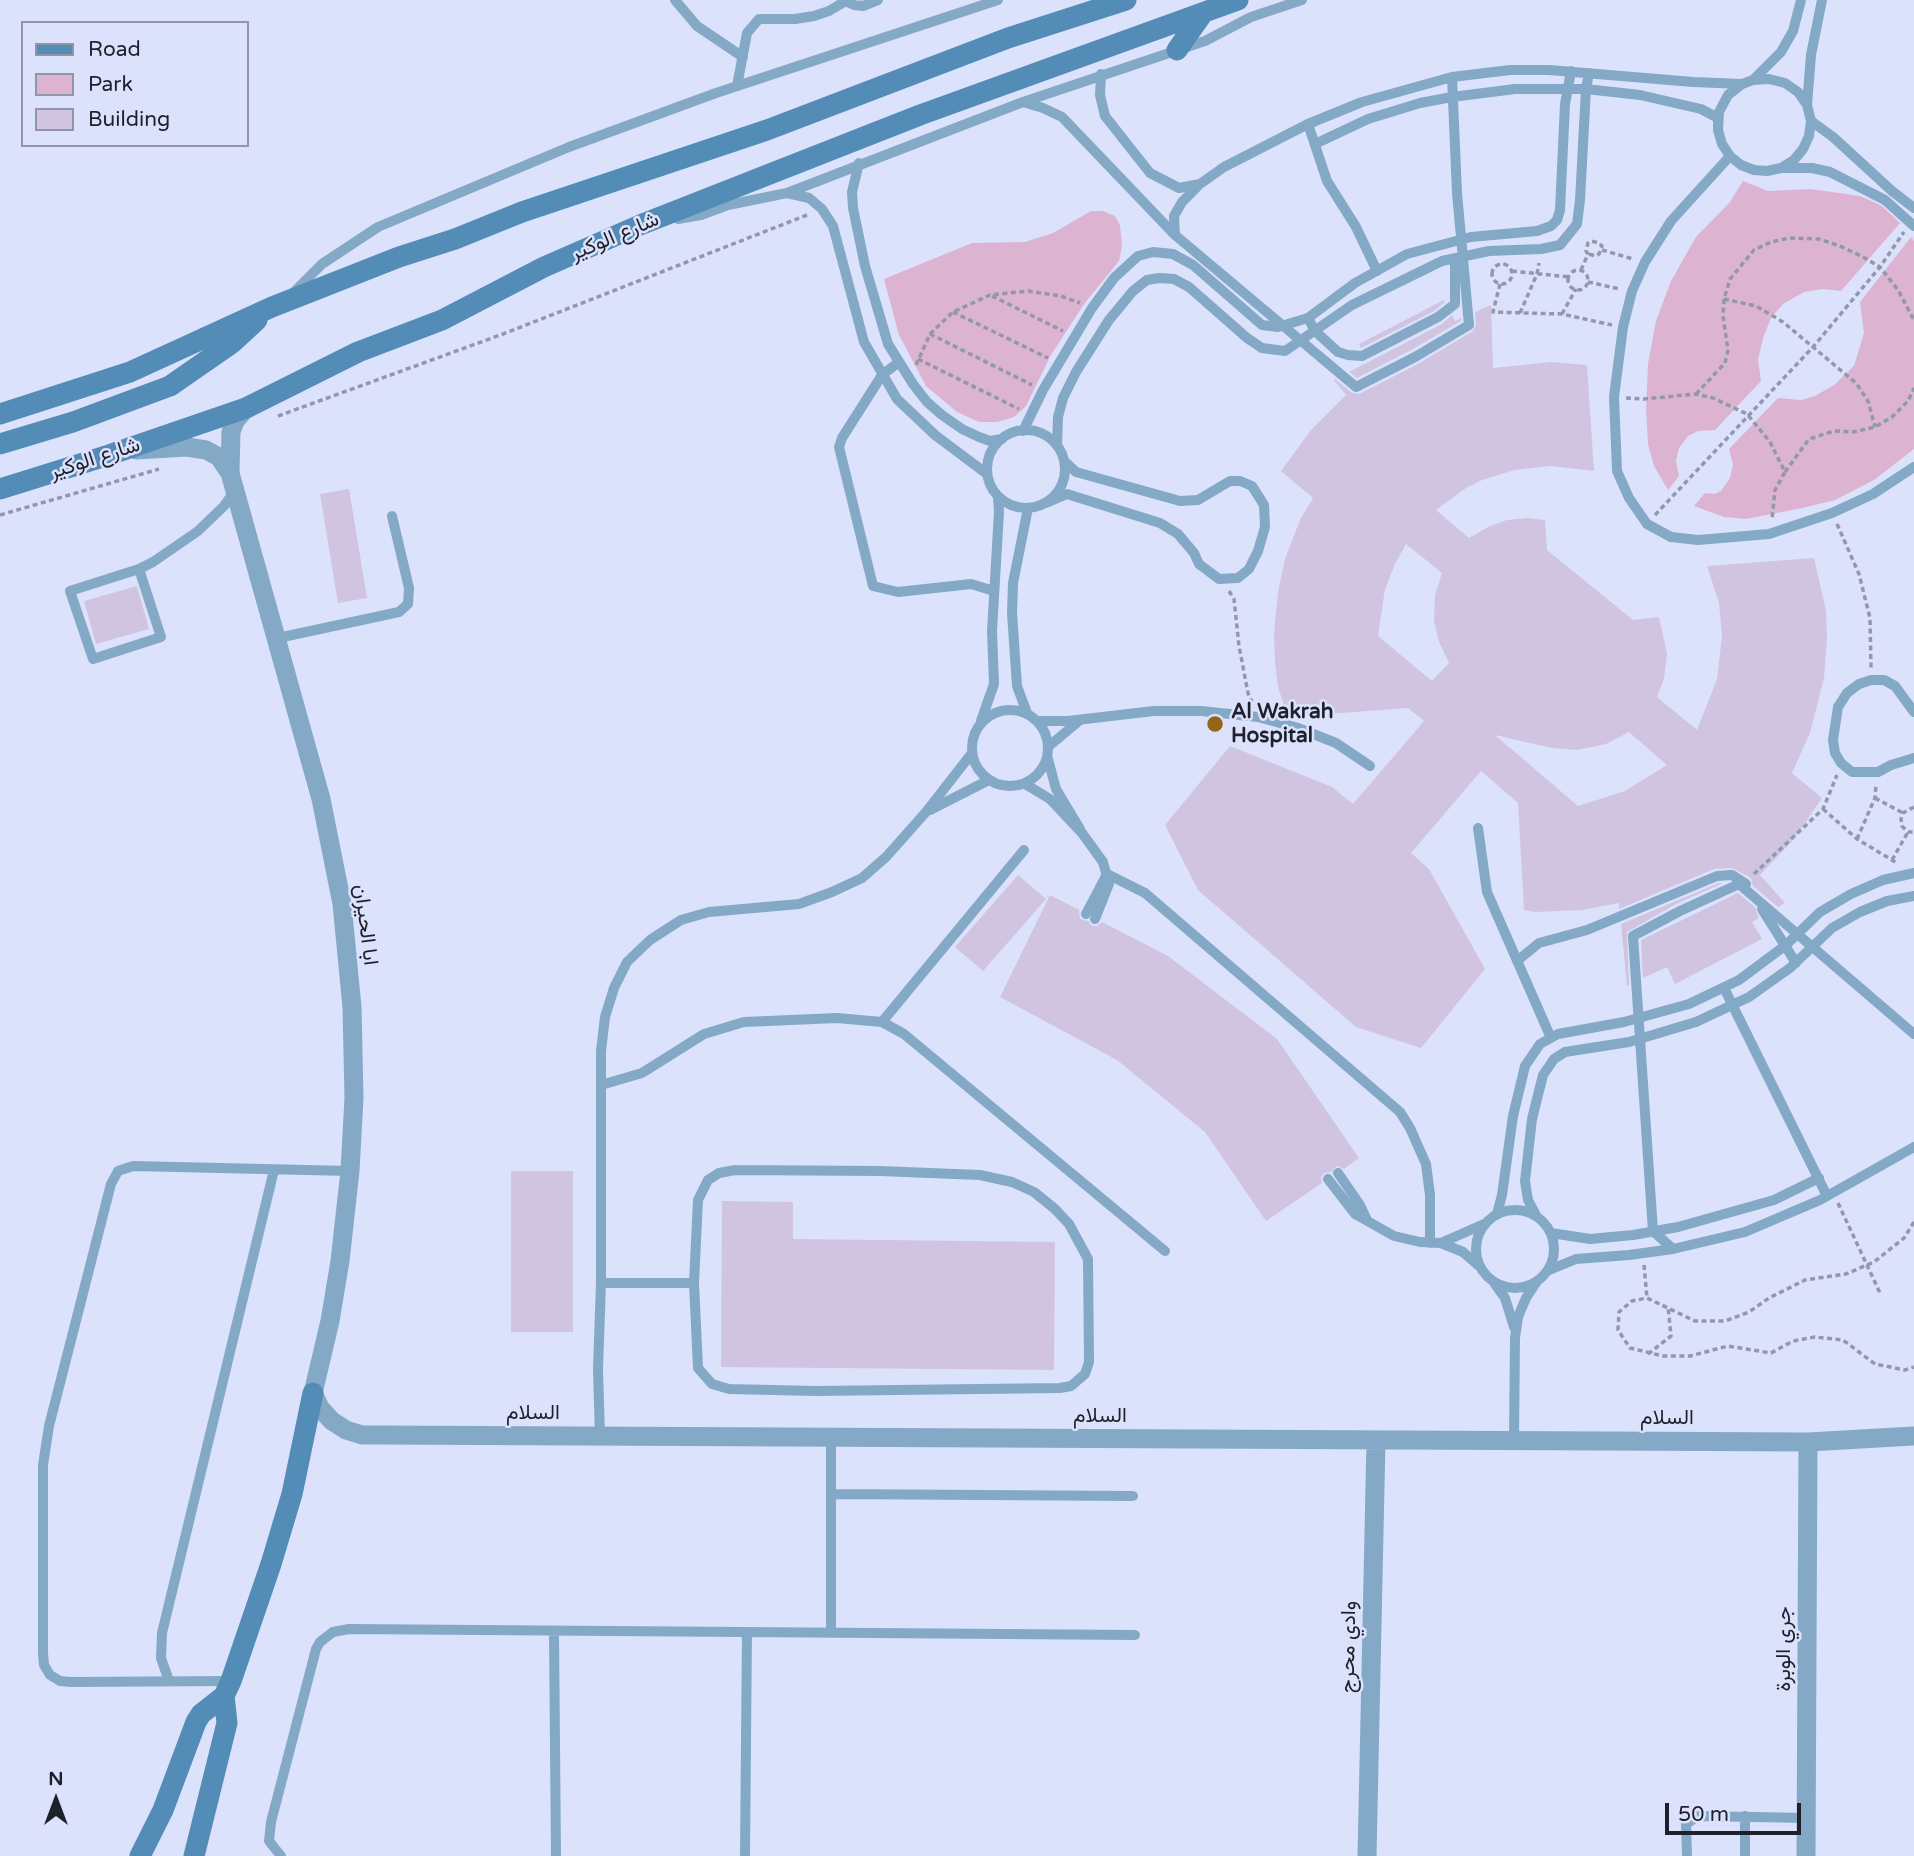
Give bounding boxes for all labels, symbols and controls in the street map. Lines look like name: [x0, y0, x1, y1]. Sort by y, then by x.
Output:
legend: [21, 21, 248, 147]
text: Road: [88, 37, 141, 62]
text: Park: [88, 72, 133, 97]
text: Building: [88, 107, 170, 132]
street label: شارع الوكير: [567, 207, 663, 267]
street label: شارع الوكير: [47, 433, 143, 485]
place label: Al Wakrah Hospital: [1231, 699, 1334, 749]
marker: Al Wakrah Hospital: [1205, 714, 1225, 734]
street label: ابا الحيران: [348, 883, 382, 967]
street label: السلام: [506, 1400, 560, 1426]
street label: السلام: [1073, 1403, 1127, 1429]
street label: السلام: [1640, 1405, 1694, 1431]
street label: وادي محرج: [1336, 1601, 1362, 1693]
street label: جري الوبرة: [1771, 1606, 1797, 1692]
north arrow: [21, 1765, 91, 1835]
text: N: [48, 1768, 64, 1790]
scale bar: [1669, 1790, 1806, 1834]
text: 50 m: [1678, 1802, 1729, 1827]

